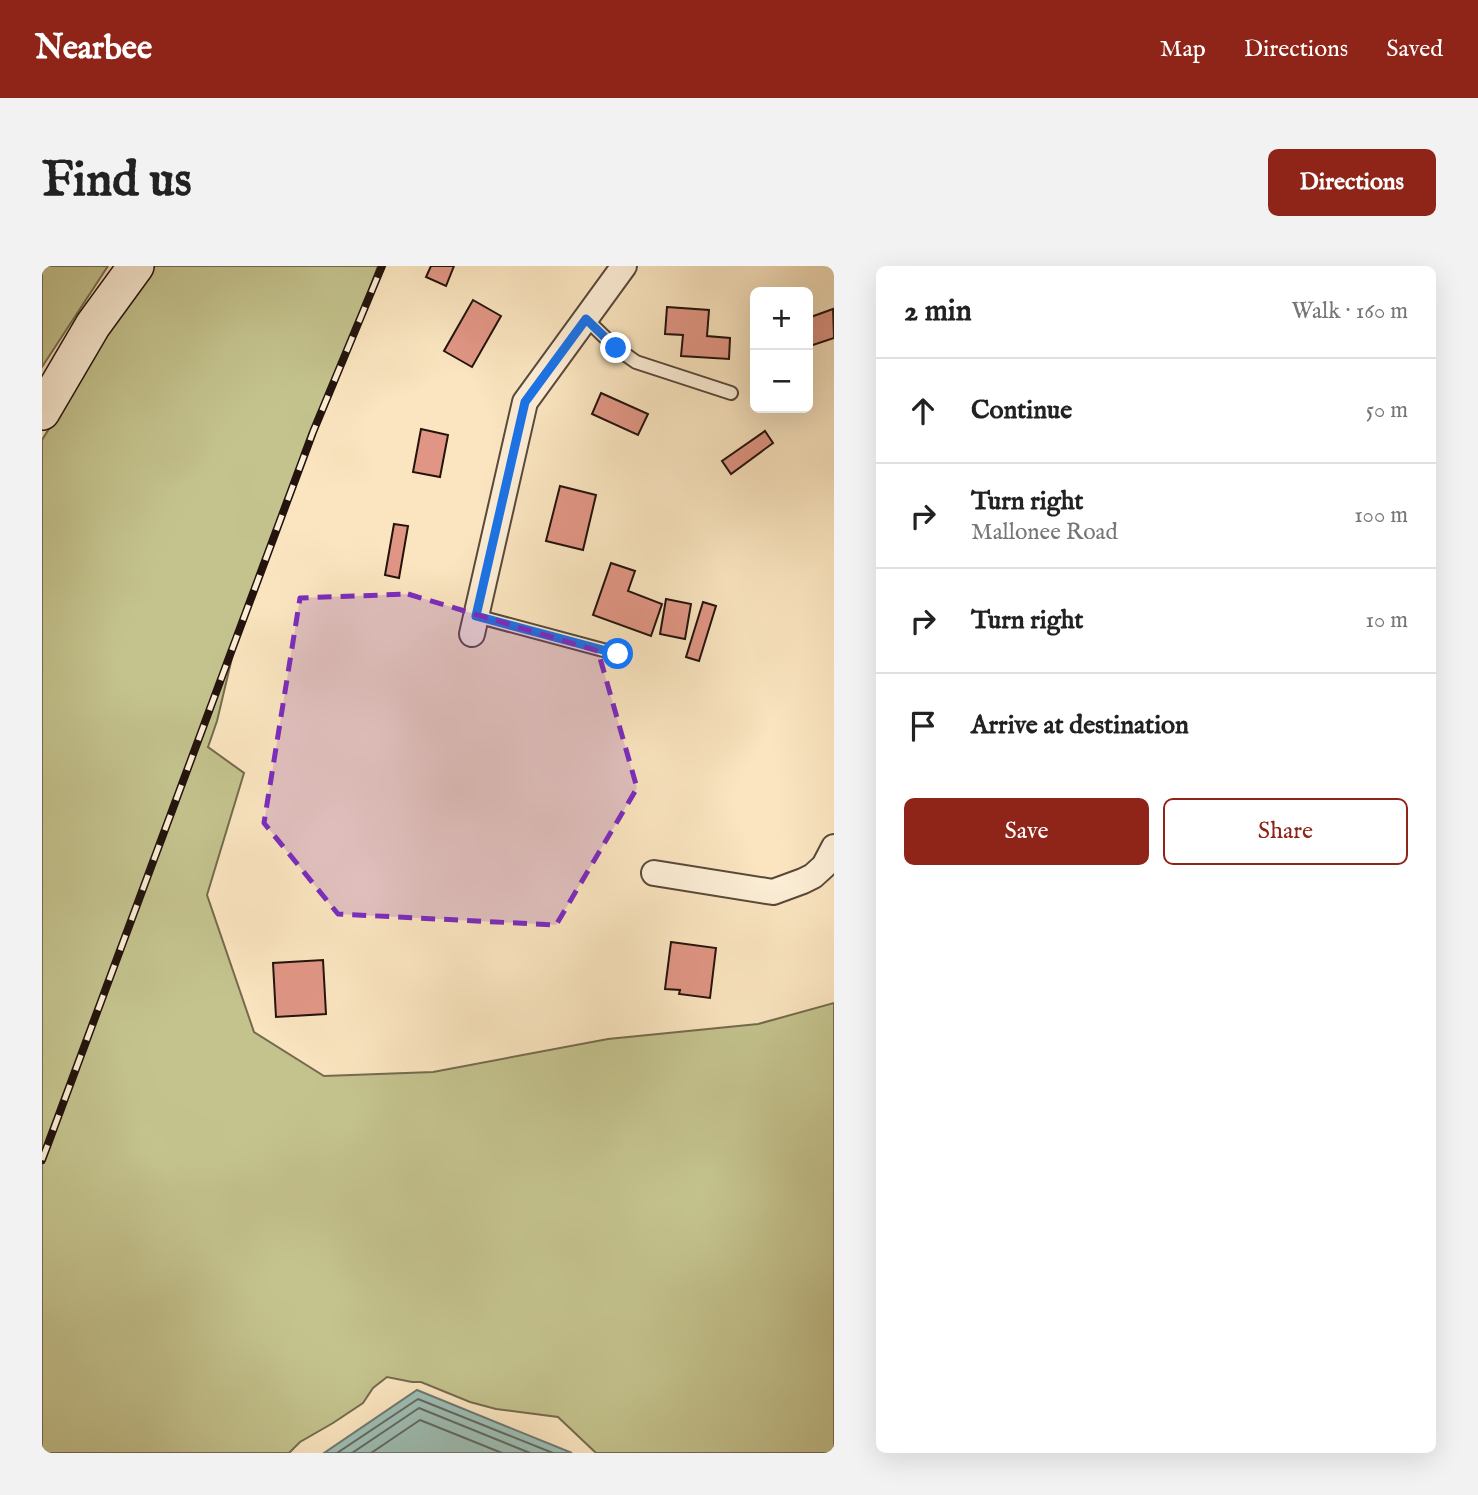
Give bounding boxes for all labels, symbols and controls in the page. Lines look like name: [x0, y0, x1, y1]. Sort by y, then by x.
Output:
text: Nearbee: [35, 28, 152, 70]
text: Map: [1160, 34, 1206, 65]
text: Directions: [1244, 34, 1348, 65]
text: Saved: [1386, 34, 1443, 65]
button: Directions: [1268, 149, 1436, 216]
text: Find us: [42, 151, 192, 213]
map controls: [750, 287, 813, 413]
button: +: [750, 287, 813, 350]
text: 2 min: [904, 293, 972, 331]
text: Walk · 160 m: [1291, 297, 1408, 326]
route end: [600, 332, 631, 363]
button: −: [750, 350, 813, 413]
icon: ahead: [904, 392, 942, 430]
text: Continue: [971, 394, 1072, 427]
text: 50 m: [1366, 396, 1408, 425]
text: Turn right: [971, 485, 1084, 518]
icon: right: [904, 497, 942, 535]
text: 100 m: [1354, 501, 1408, 530]
text: Mallonee Road: [971, 518, 1118, 547]
icon: right: [904, 602, 942, 640]
text: Turn right: [971, 604, 1084, 637]
text: 10 m: [1365, 606, 1408, 635]
route start: [602, 638, 633, 669]
icon: arrive: [904, 707, 942, 745]
text: Arrive at destination: [971, 709, 1189, 742]
button: Save: [904, 798, 1149, 865]
button: Share: [1163, 798, 1408, 865]

